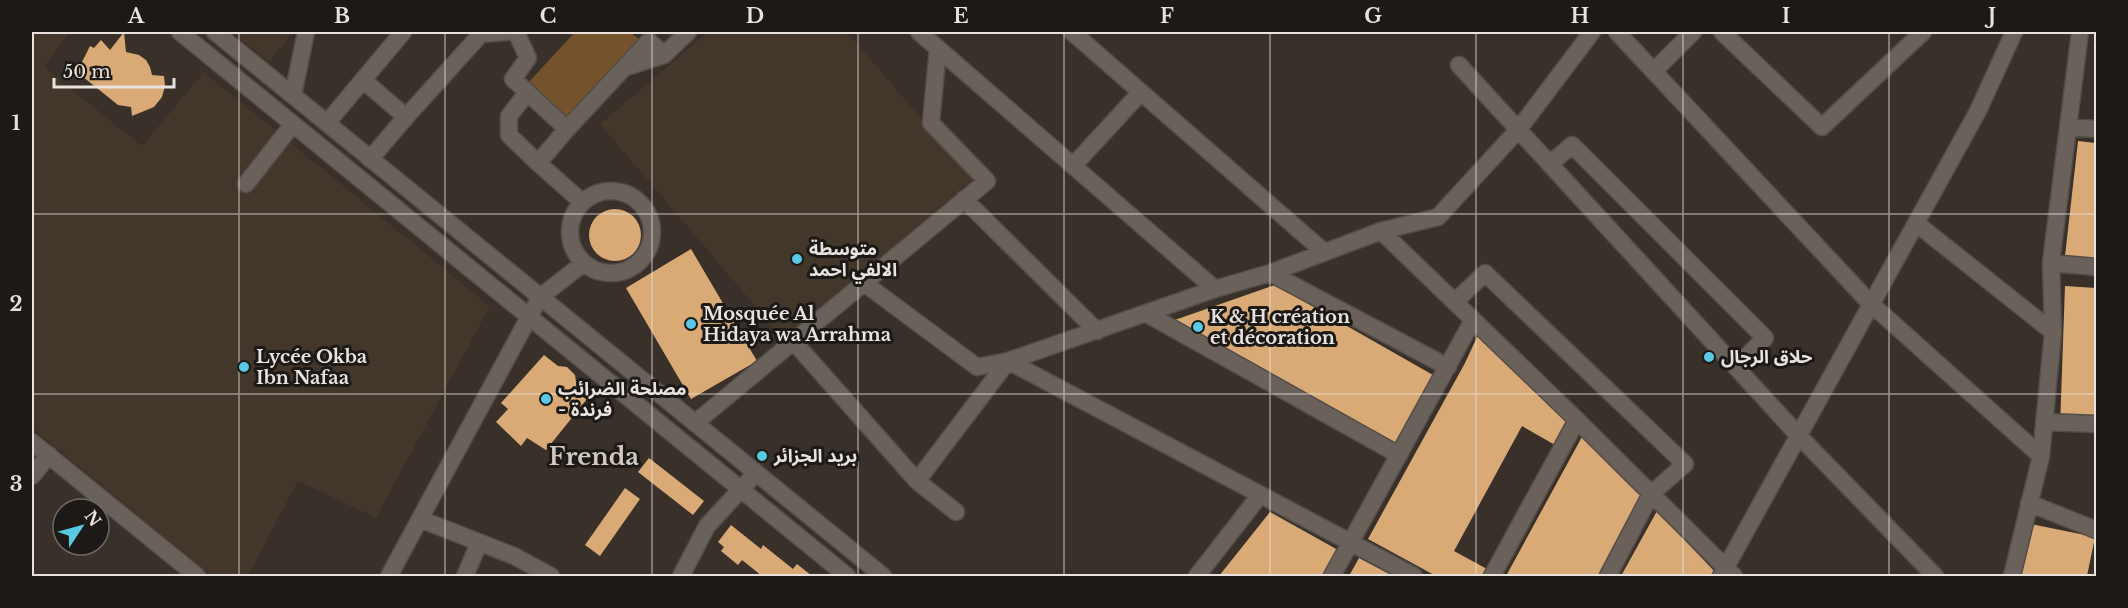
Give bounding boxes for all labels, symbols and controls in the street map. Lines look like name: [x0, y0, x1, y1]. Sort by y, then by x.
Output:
text: A: [127, 4, 145, 28]
text: B: [334, 4, 350, 28]
text: C: [540, 4, 556, 28]
text: D: [746, 4, 764, 28]
text: E: [953, 4, 969, 28]
text: F: [1160, 4, 1174, 28]
text: G: [1364, 4, 1382, 28]
text: H: [1571, 4, 1590, 28]
text: I: [1782, 4, 1790, 28]
text: J: [1984, 4, 1996, 28]
scale bar: [54, 51, 174, 89]
text: 50 m: [63, 61, 111, 83]
text: 1: [12, 111, 21, 135]
place label: متوسطة الالفي احمد: [809, 238, 897, 284]
marker: متوسطة الالفي احمد: [790, 252, 804, 266]
text: 2: [9, 292, 23, 316]
place label: Mosquée Al Hidaya wa Arrahma: [703, 303, 892, 346]
place label: K & H création et décoration: [1210, 306, 1350, 349]
marker: Mosquée Al Hidaya wa Arrahma: [684, 317, 698, 331]
marker: K & H création et décoration: [1191, 320, 1205, 334]
place label: Lycée Okba Ibn Nafaa: [256, 346, 368, 389]
place label: حلاق الرجال: [1721, 346, 1812, 368]
marker: حلاق الرجال: [1702, 350, 1716, 364]
marker: Lycée Okba Ibn Nafaa: [237, 360, 251, 374]
place label: مصلحة الضرائب - فرندة: [558, 378, 686, 421]
marker: مصلحة الضرائب - فرندة: [539, 392, 553, 406]
district label: Frenda: [549, 442, 639, 471]
place label: بريد الجزائر: [773, 445, 857, 467]
marker: بريد الجزائر: [755, 449, 769, 463]
text: 3: [10, 472, 22, 496]
north arrow: [51, 497, 111, 557]
text: N: [81, 506, 106, 530]

